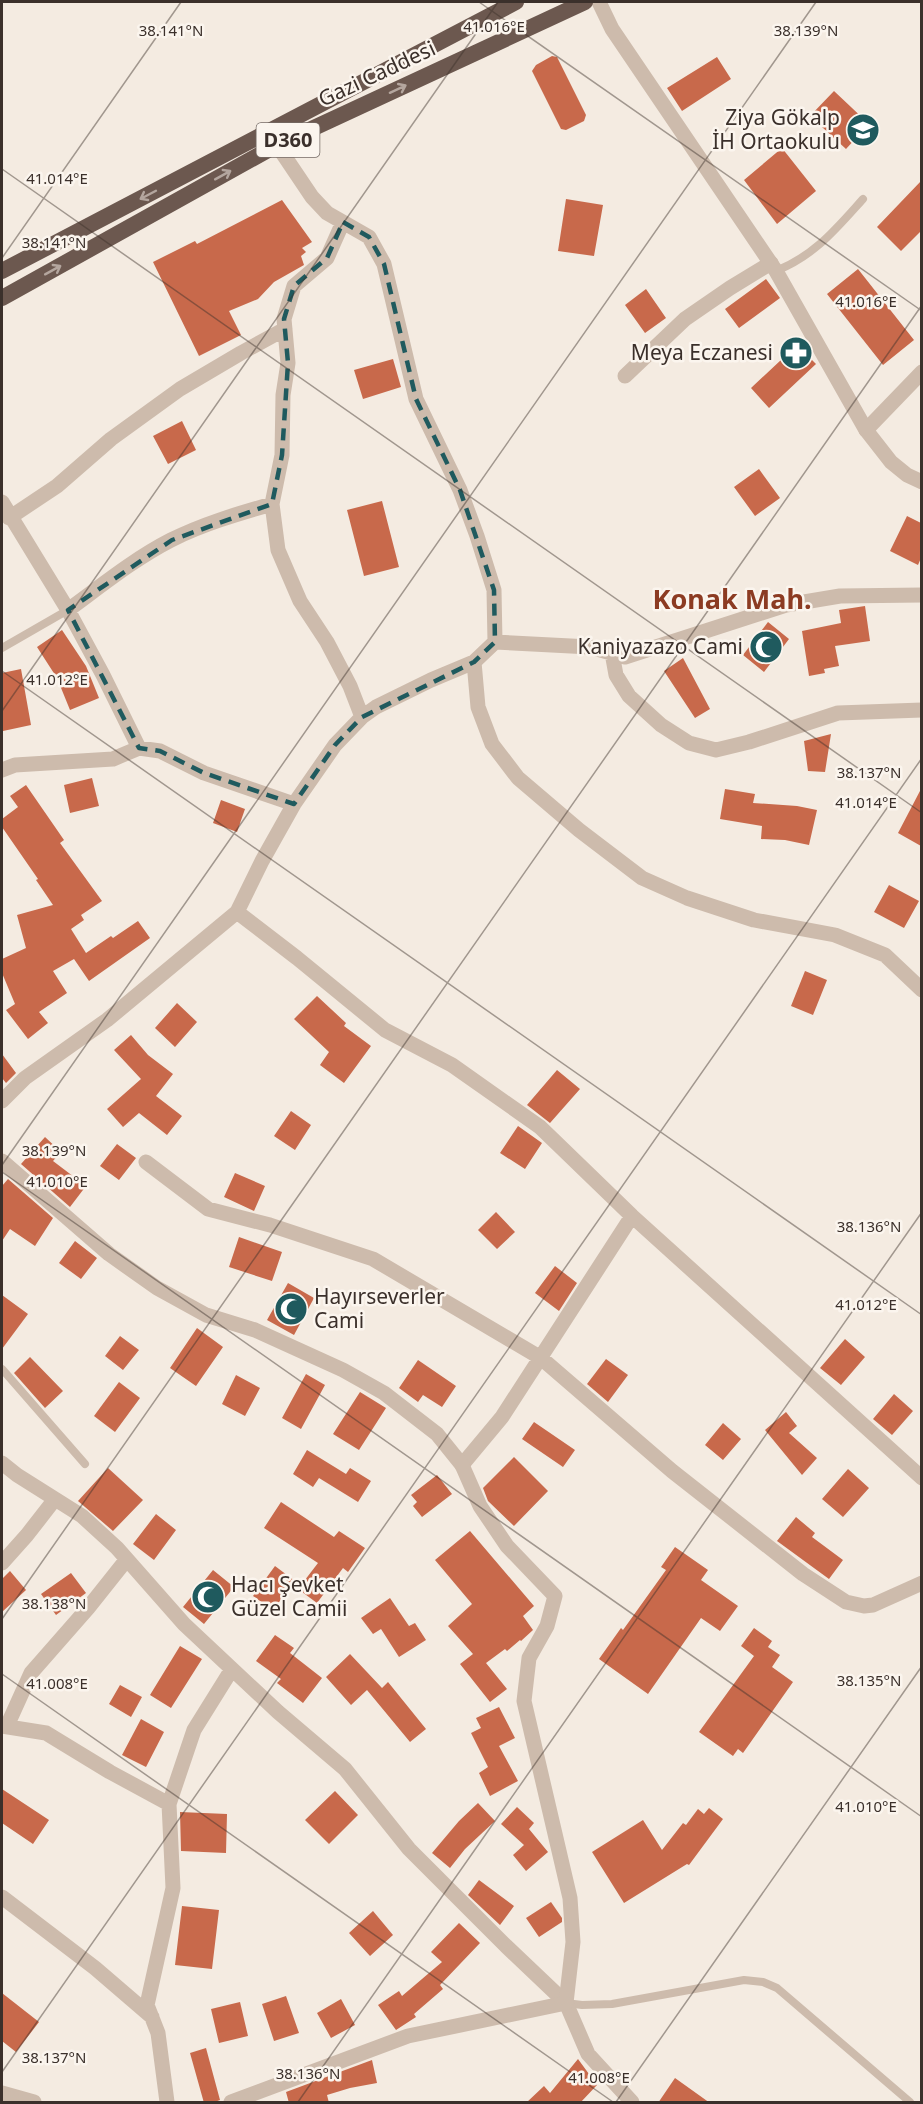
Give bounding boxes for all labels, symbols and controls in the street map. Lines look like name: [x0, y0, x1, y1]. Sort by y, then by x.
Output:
text: 41.016°E: [463, 16, 525, 36]
text: 38.141°N: [139, 20, 203, 40]
text: 38.139°N: [774, 20, 838, 40]
street label: Gazi Caddesi: [314, 34, 440, 112]
one-way arrow: [388, 82, 406, 94]
place label: Ziya Gökalp İH Ortaokulu: [712, 103, 840, 155]
school or university icon: Ziya Gökalp İH Ortaokulu: [845, 112, 881, 148]
road number: D360: [256, 123, 320, 157]
text: 41.014°E: [26, 168, 88, 188]
one-way arrow: [214, 169, 231, 181]
one-way arrow: [139, 189, 157, 201]
text: 38.141°N: [22, 232, 86, 252]
one-way arrow: [43, 264, 61, 275]
text: 41.016°E: [835, 291, 897, 311]
pharmacy icon: Meya Eczanesi: [778, 335, 814, 371]
place label: Meya Eczanesi: [631, 338, 773, 366]
district label: Konak Mah.: [652, 580, 812, 617]
mosque icon: Kaniyazazo Cami: [748, 629, 784, 665]
place label: Kaniyazazo Cami: [578, 632, 743, 660]
text: 41.012°E: [26, 669, 88, 689]
text: 38.137°N: [837, 762, 901, 782]
text: 41.014°E: [835, 792, 897, 812]
text: 38.139°N: [22, 1140, 86, 1160]
text: 41.010°E: [26, 1171, 88, 1191]
text: 38.136°N: [837, 1216, 901, 1236]
place label: Hayırseverler Cami: [314, 1282, 445, 1334]
mosque icon: Hayırseverler Cami: [273, 1291, 309, 1327]
text: 41.012°E: [835, 1294, 897, 1314]
place label: Hacı Şevket Güzel Camii: [231, 1570, 347, 1622]
mosque icon: Hacı Şevket Güzel Camii: [190, 1579, 226, 1615]
text: 38.138°N: [22, 1593, 86, 1613]
text: 38.135°N: [837, 1670, 901, 1690]
text: 41.008°E: [26, 1673, 88, 1693]
text: 41.010°E: [835, 1796, 897, 1816]
text: 38.137°N: [22, 2047, 86, 2067]
text: 38.136°N: [276, 2063, 340, 2083]
text: 41.008°E: [568, 2067, 630, 2087]

